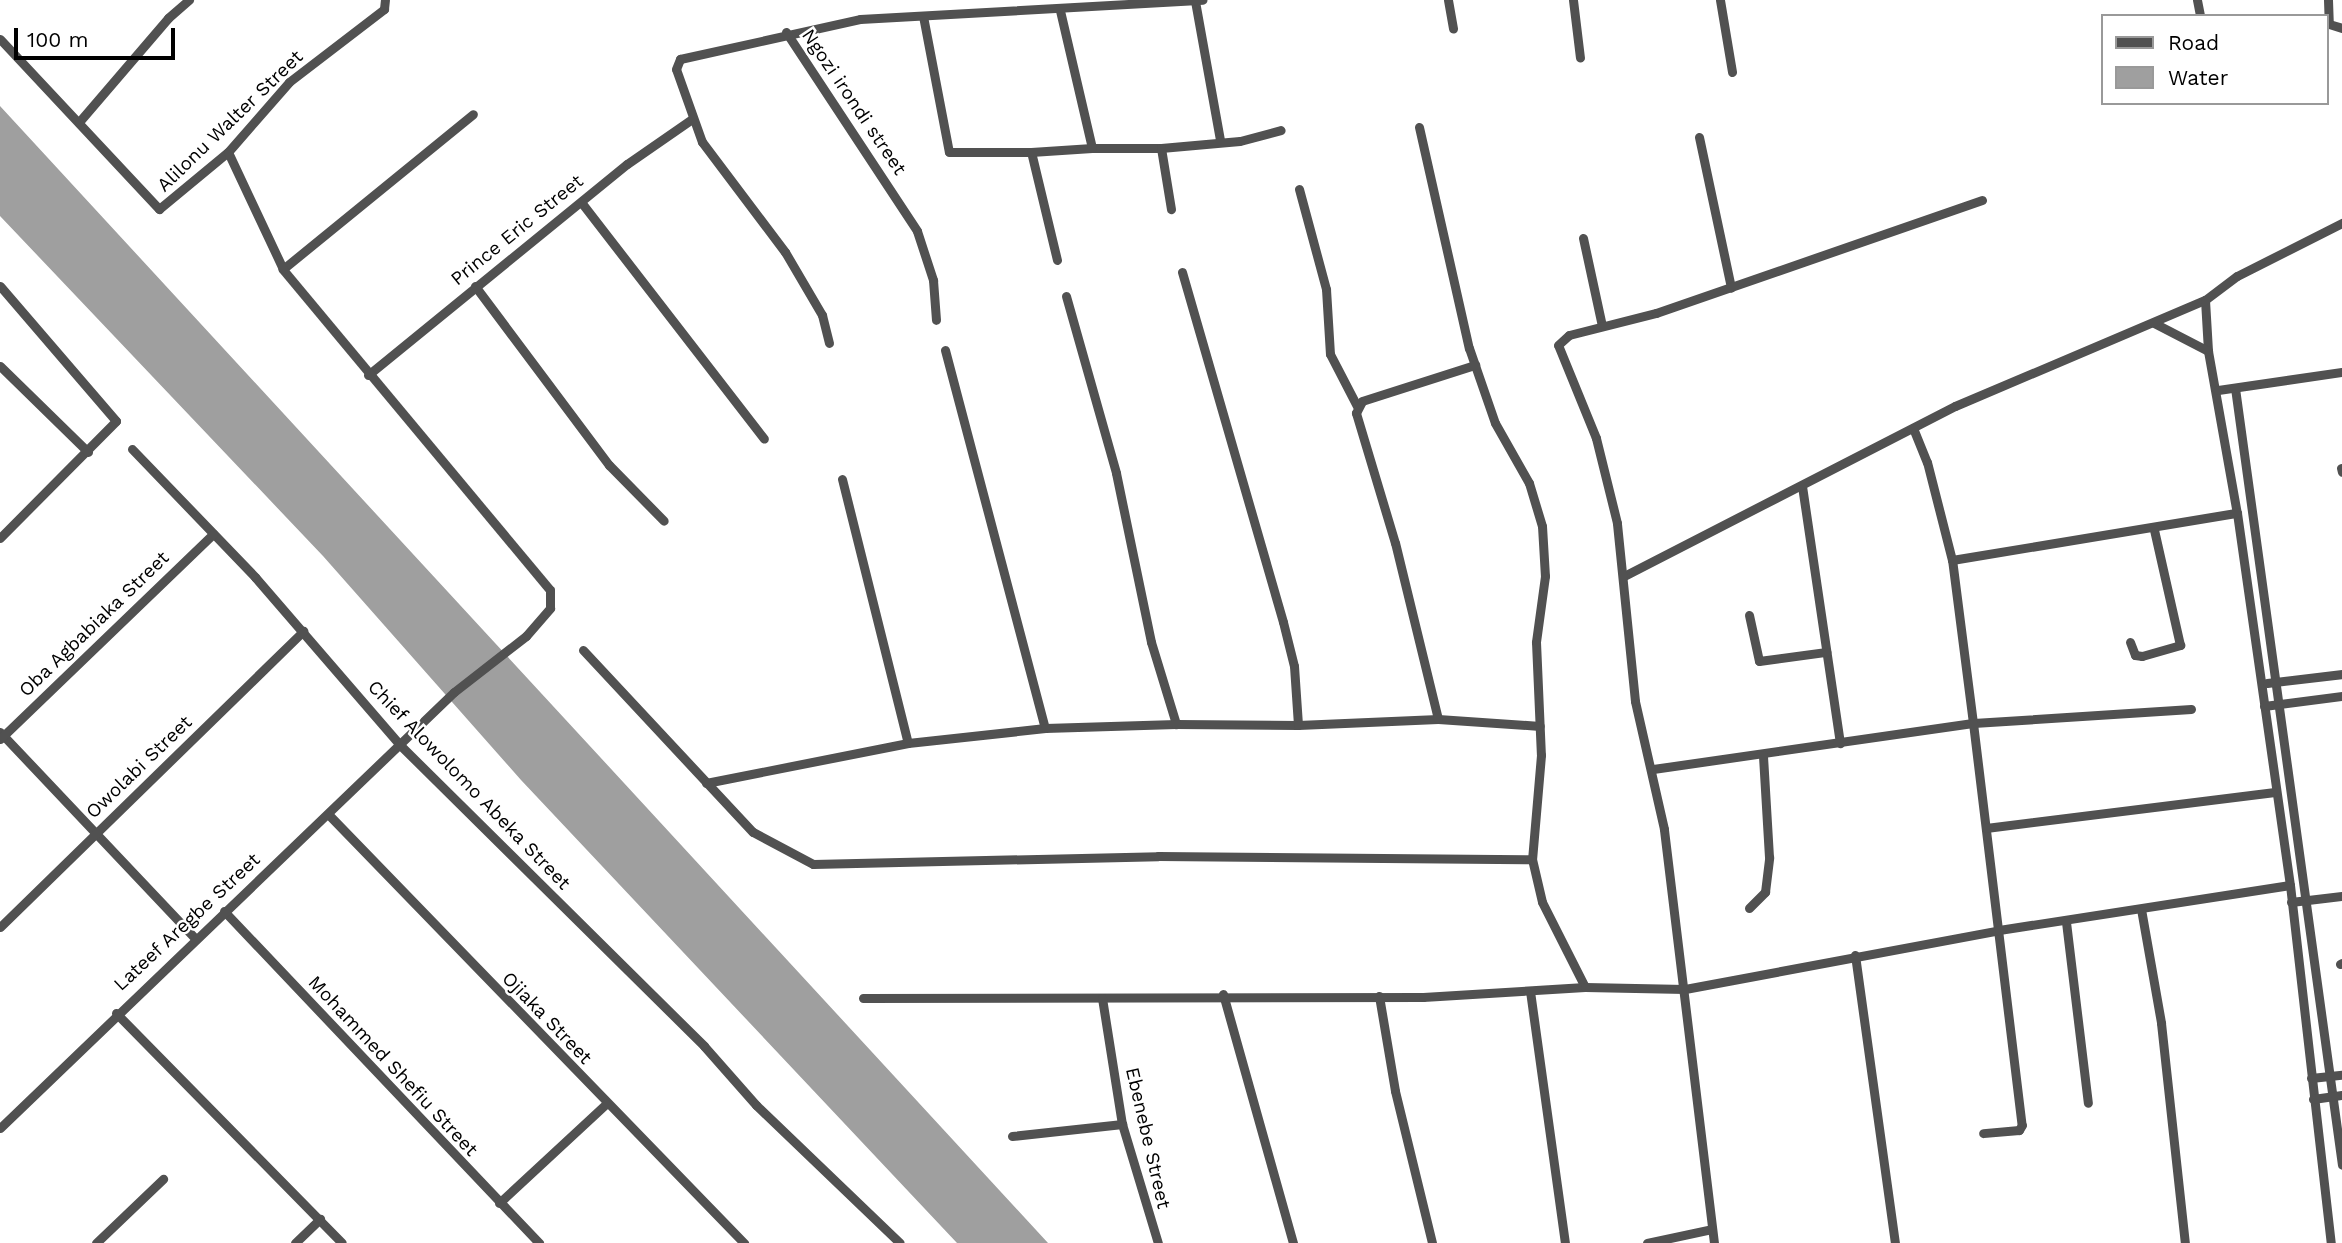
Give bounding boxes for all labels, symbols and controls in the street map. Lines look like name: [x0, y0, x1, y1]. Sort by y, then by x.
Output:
scale bar: [18, 14, 178, 58]
legend: [2100, 14, 2328, 105]
street label: Ngozi irondi street: [797, 25, 911, 179]
text: 100 m: [27, 27, 89, 52]
text: Road: [2168, 30, 2219, 55]
street label: Alilonu Walter Street: [152, 45, 308, 197]
text: Water: [2168, 65, 2228, 90]
street label: Prince Eric Street: [446, 170, 588, 290]
street label: Oba Agbabiaka Street: [14, 546, 174, 702]
street label: Chief Alowolomo Abeka Street: [362, 675, 576, 895]
street label: Owolabi Street: [81, 711, 197, 823]
street label: Lateef Aregbe Street: [109, 848, 265, 996]
street label: Ojiaka Street: [497, 967, 597, 1069]
street label: Mohammed Shefiu Street: [303, 971, 483, 1161]
street label: Ebenebe Street: [1121, 1065, 1175, 1211]

